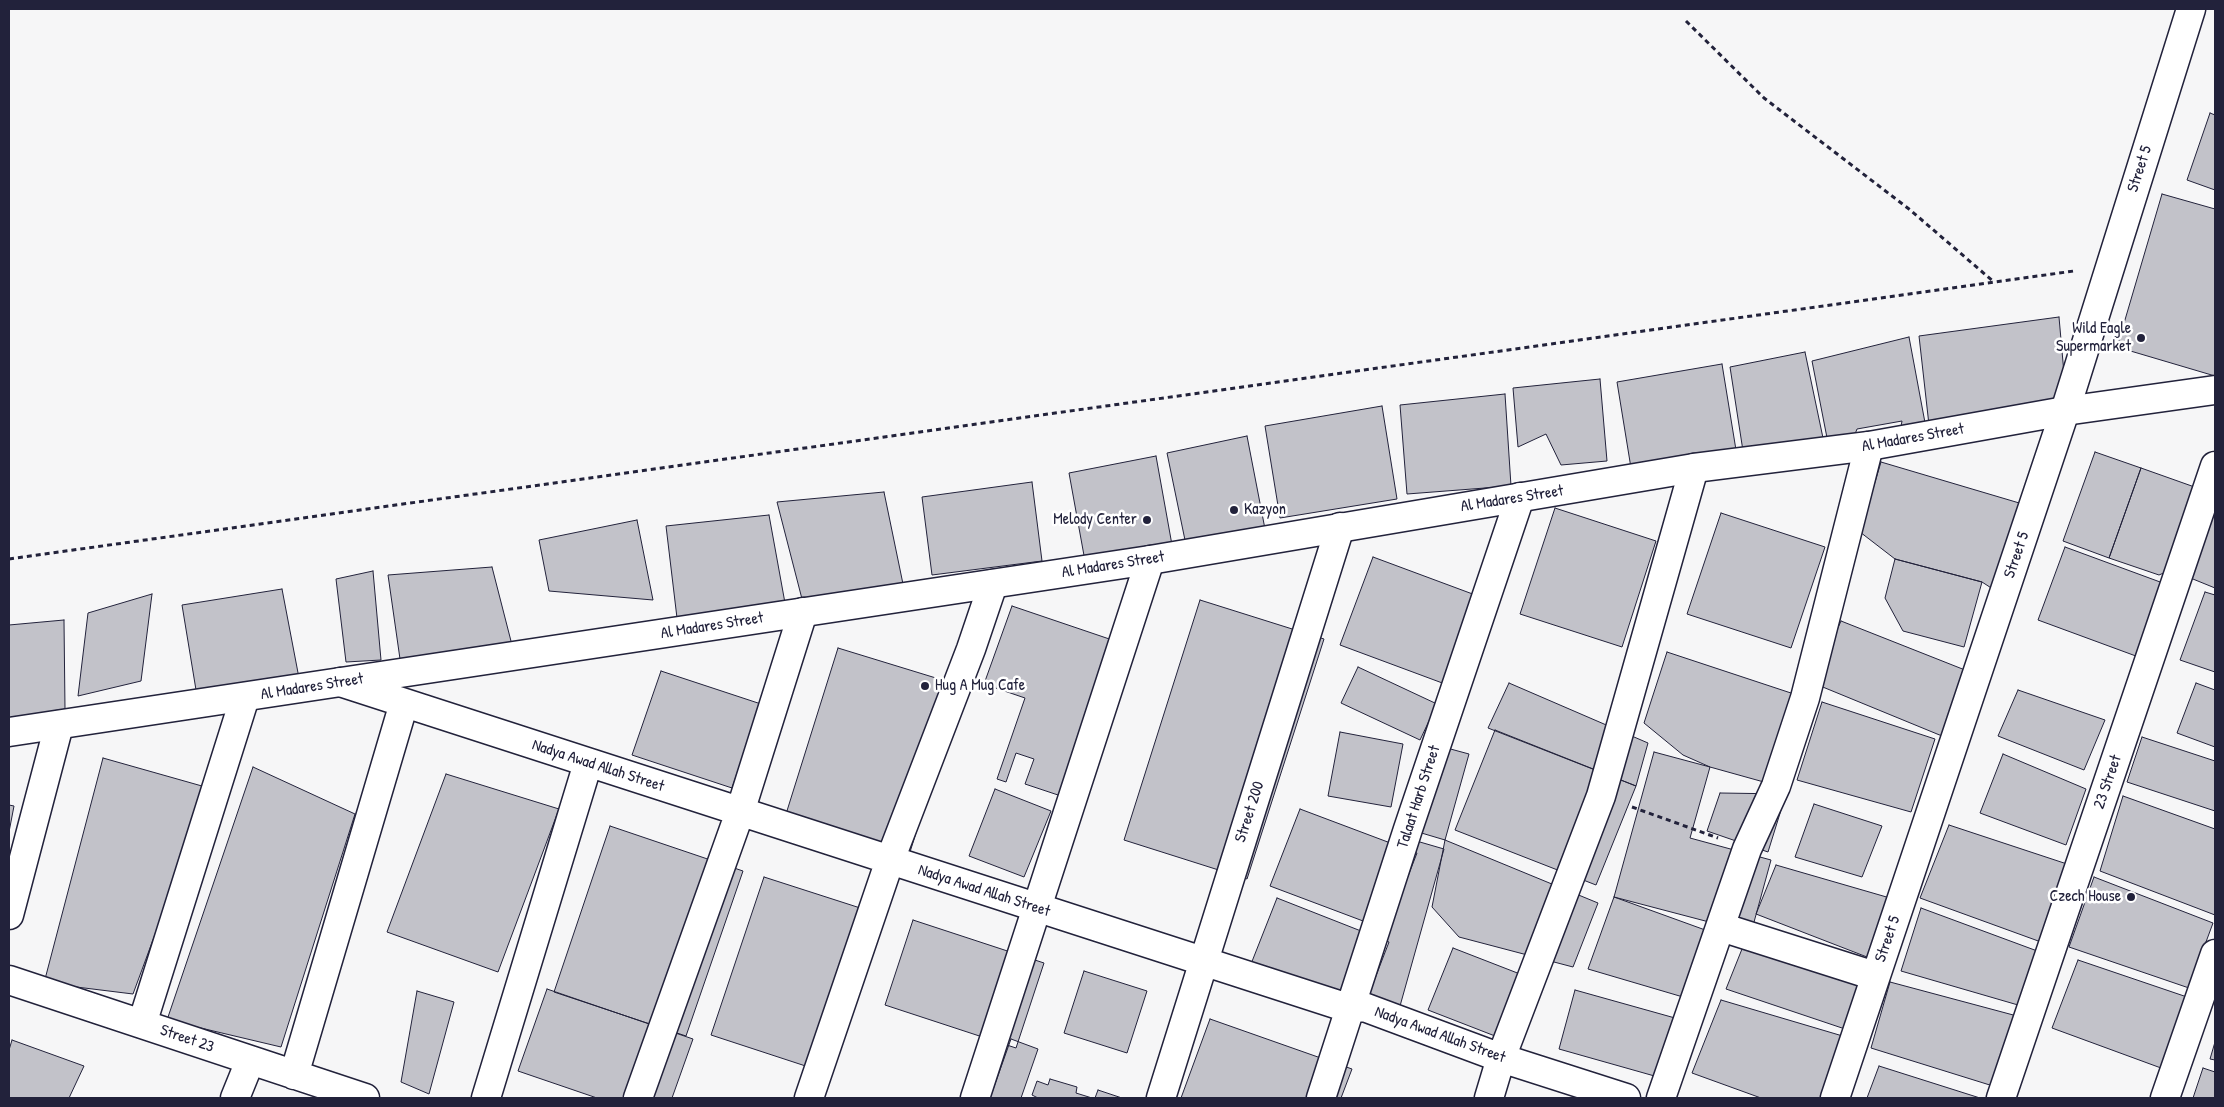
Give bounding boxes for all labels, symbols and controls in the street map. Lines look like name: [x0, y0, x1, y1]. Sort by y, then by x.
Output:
street label: Street 5: [2124, 143, 2156, 195]
place label: Wild Eagle Supermarket: [2056, 319, 2131, 357]
marker: Wild Eagle Supermarket: [2135, 332, 2147, 344]
street label: Al Madares Street: [1860, 420, 1966, 456]
street label: Al Madares Street: [1459, 481, 1565, 517]
place label: Kazyon: [1244, 500, 1286, 520]
marker: Kazyon: [1228, 504, 1240, 516]
place label: Melody Center: [1053, 510, 1137, 530]
marker: Melody Center: [1141, 514, 1153, 526]
street label: Street 5: [2000, 529, 2034, 581]
street label: Al Madares Street: [1060, 547, 1166, 583]
street label: Al Madares Street: [659, 608, 765, 644]
street label: Al Madares Street: [259, 669, 365, 705]
place label: Hug A Mug Cafe: [935, 676, 1025, 696]
marker: Hug A Mug Cafe: [919, 680, 931, 692]
street label: Nadya Awad Allah Street: [530, 736, 666, 796]
street label: Talaat Harb Street: [1393, 743, 1445, 851]
street label: 23 Street: [2090, 753, 2126, 811]
street label: Street 200: [1231, 779, 1269, 845]
street label: Nadya Awad Allah Street: [916, 861, 1052, 921]
place label: Czech House: [2050, 887, 2121, 907]
marker: Czech House: [2125, 891, 2137, 903]
street label: Street 5: [1871, 913, 1905, 965]
street label: Nadya Awad Allah Street: [1372, 1002, 1508, 1068]
street label: Street 23: [158, 1021, 216, 1057]

